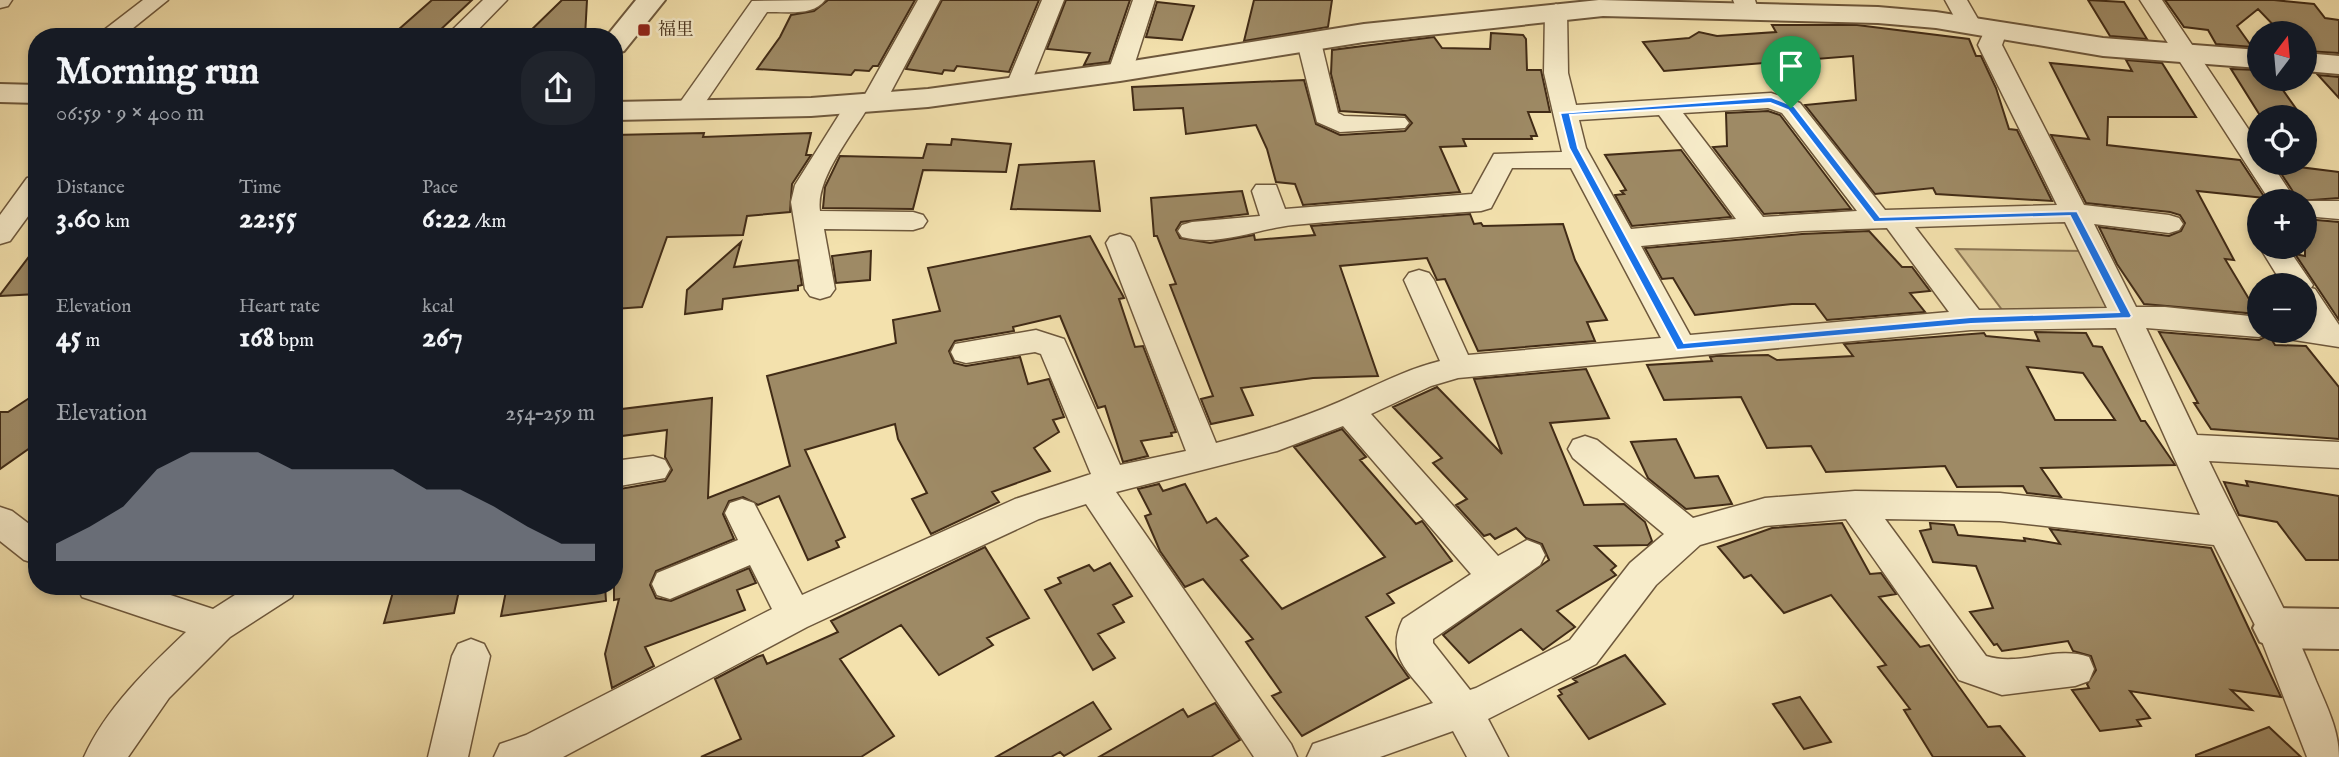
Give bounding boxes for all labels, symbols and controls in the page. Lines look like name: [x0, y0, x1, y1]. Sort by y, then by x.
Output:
place label: 福里: [658, 19, 694, 42]
north arrow: [2247, 21, 2317, 91]
map controls: [2247, 21, 2317, 343]
marker: 福里: [636, 22, 652, 38]
pin: [1761, 36, 1821, 108]
icon: arrive: [1772, 47, 1810, 85]
text: Morning run: [56, 49, 259, 97]
button: share: [521, 51, 595, 125]
text: 06:59 · 9 × 400 m: [56, 99, 204, 128]
button: locate: [2247, 105, 2317, 175]
text: Distance: [56, 176, 125, 200]
text: Time: [239, 176, 281, 200]
text: Pace: [422, 176, 458, 200]
button: +: [2247, 189, 2317, 259]
text: 3.60: [56, 200, 101, 238]
text: 22:55: [239, 200, 297, 238]
text: 6:22: [422, 200, 471, 238]
text: km: [101, 210, 130, 234]
text: /km: [471, 210, 506, 234]
button: −: [2247, 273, 2317, 343]
text: Elevation: [56, 295, 131, 319]
text: Heart rate: [239, 295, 320, 319]
text: kcal: [422, 295, 454, 319]
text: 45: [56, 319, 81, 357]
text: 168: [239, 319, 275, 357]
text: 267: [422, 319, 463, 357]
text: m: [81, 329, 100, 353]
text: bpm: [275, 329, 314, 353]
text: Elevation: [56, 399, 147, 428]
text: 254–259 m: [505, 399, 595, 428]

